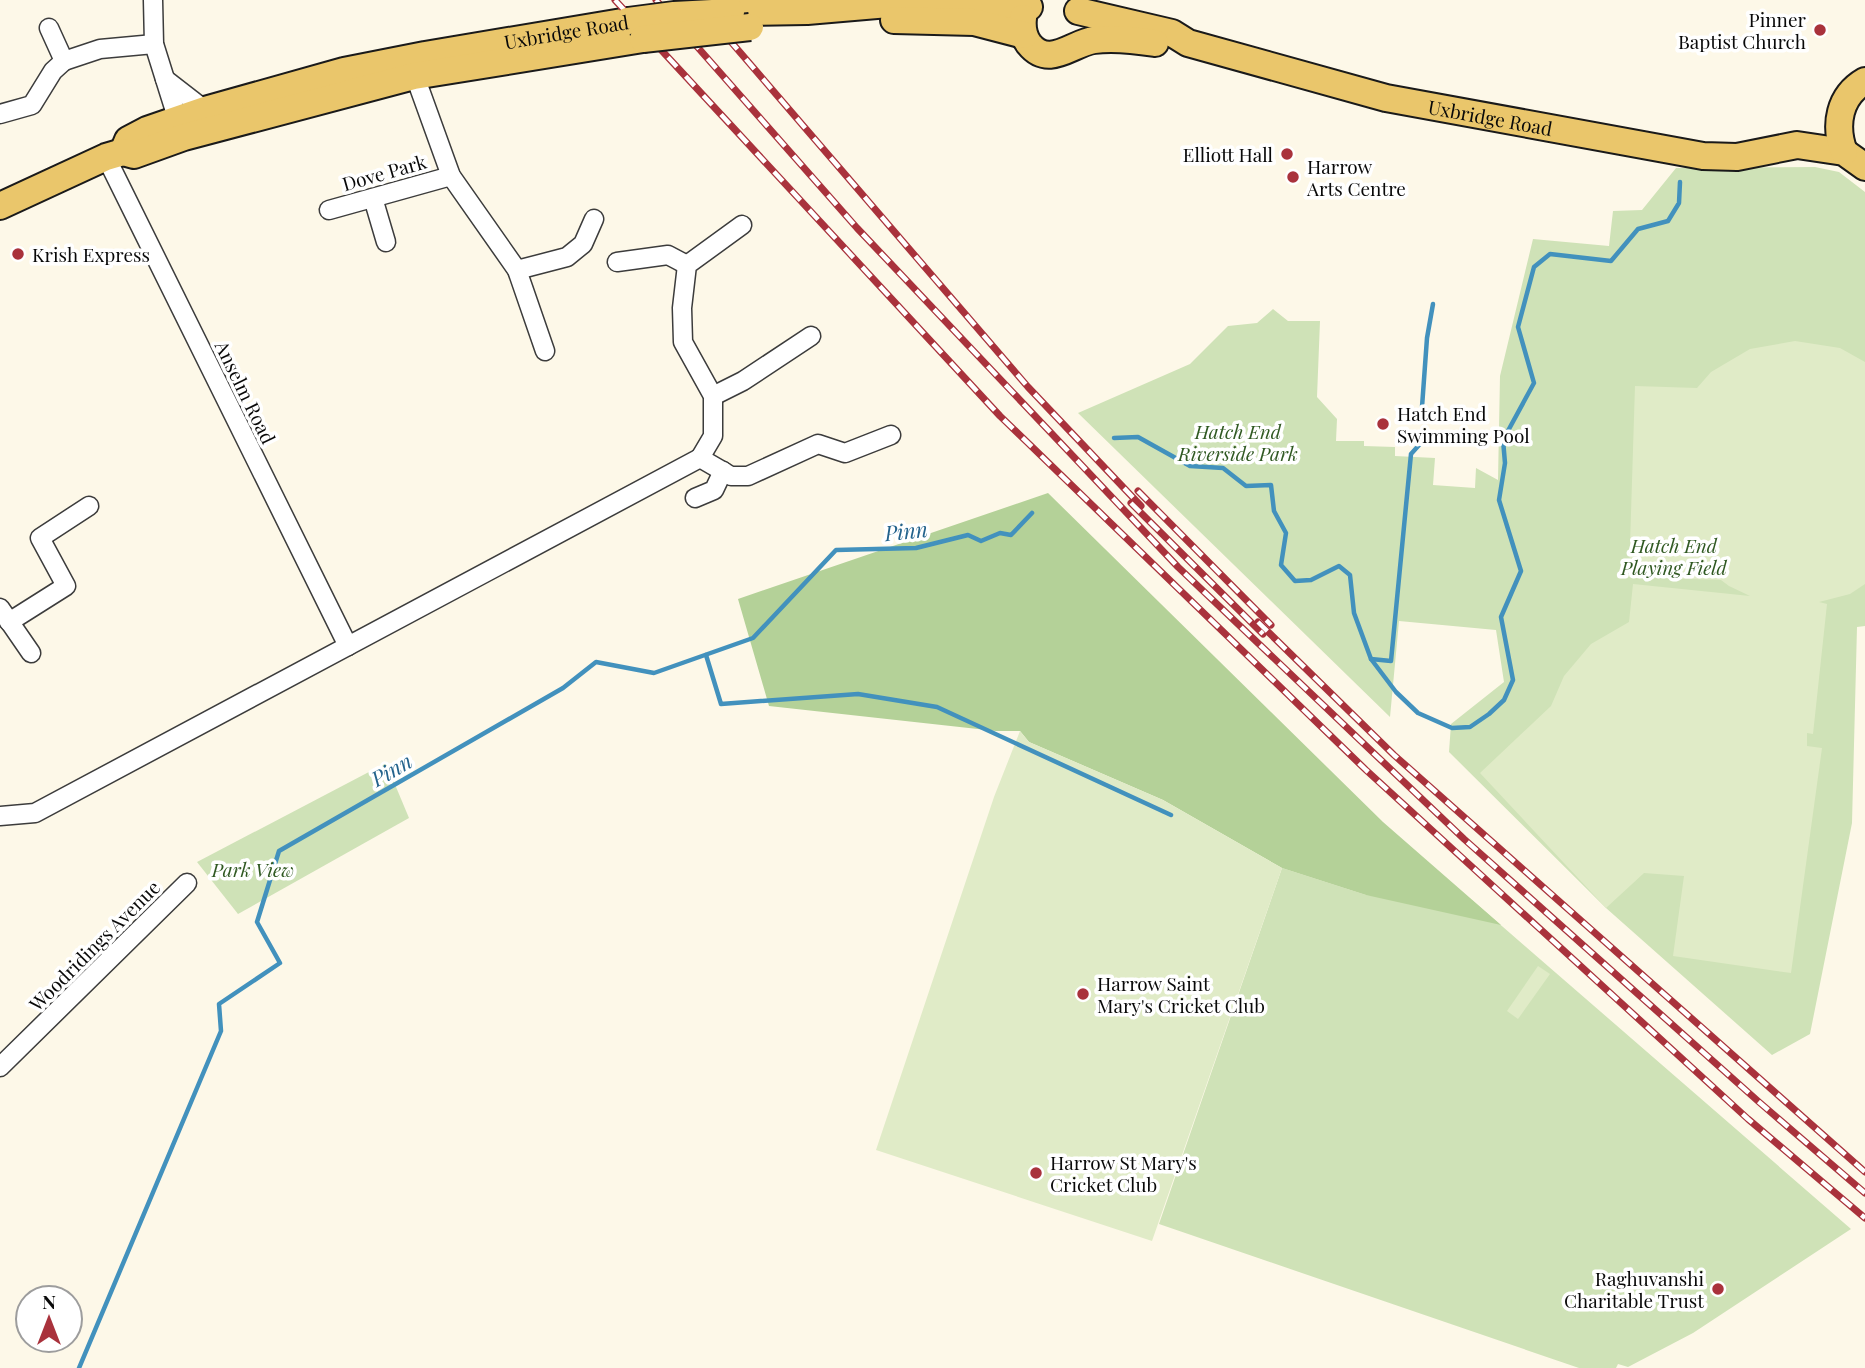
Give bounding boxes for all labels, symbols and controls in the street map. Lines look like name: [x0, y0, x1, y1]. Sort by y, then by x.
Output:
place label: Pinner Baptist Church: [1678, 6, 1807, 54]
street label: Uxbridge Road: [502, 8, 630, 55]
marker: Pinner Baptist Church: [1812, 22, 1828, 38]
street label: Uxbridge Road: [1426, 93, 1555, 141]
place label: Elliott Hall: [1183, 141, 1274, 167]
marker: Elliott Hall: [1279, 146, 1295, 162]
street label: Dove Park: [339, 147, 430, 196]
place label: Harrow Arts Centre: [1306, 153, 1406, 201]
marker: Harrow Arts Centre: [1285, 169, 1301, 185]
place label: Krish Express: [32, 241, 150, 267]
marker: Krish Express: [10, 246, 26, 262]
street label: Anselm Road: [209, 335, 282, 448]
place label: Hatch End Swimming Pool: [1397, 400, 1530, 448]
marker: Hatch End Swimming Pool: [1375, 416, 1391, 432]
park label: Hatch End Riverside Park: [1177, 418, 1298, 466]
water label: Pinn: [882, 514, 929, 546]
park label: Hatch End Playing Field: [1620, 532, 1728, 580]
water label: Pinn: [364, 746, 417, 792]
park label: Park View: [211, 856, 294, 882]
street label: Woodridings Avenue: [22, 874, 165, 1017]
place label: Harrow Saint Mary's Cricket Club: [1097, 970, 1265, 1018]
marker: Harrow Saint Mary's Cricket Club: [1075, 986, 1091, 1002]
place label: Harrow St Mary's Cricket Club: [1050, 1149, 1197, 1197]
marker: Harrow St Mary's Cricket Club: [1028, 1165, 1044, 1181]
place label: Raghuvanshi Charitable Trust: [1564, 1265, 1704, 1313]
marker: Raghuvanshi Charitable Trust: [1710, 1281, 1726, 1297]
north arrow: [14, 1284, 84, 1354]
text: N: [42, 1288, 56, 1314]

